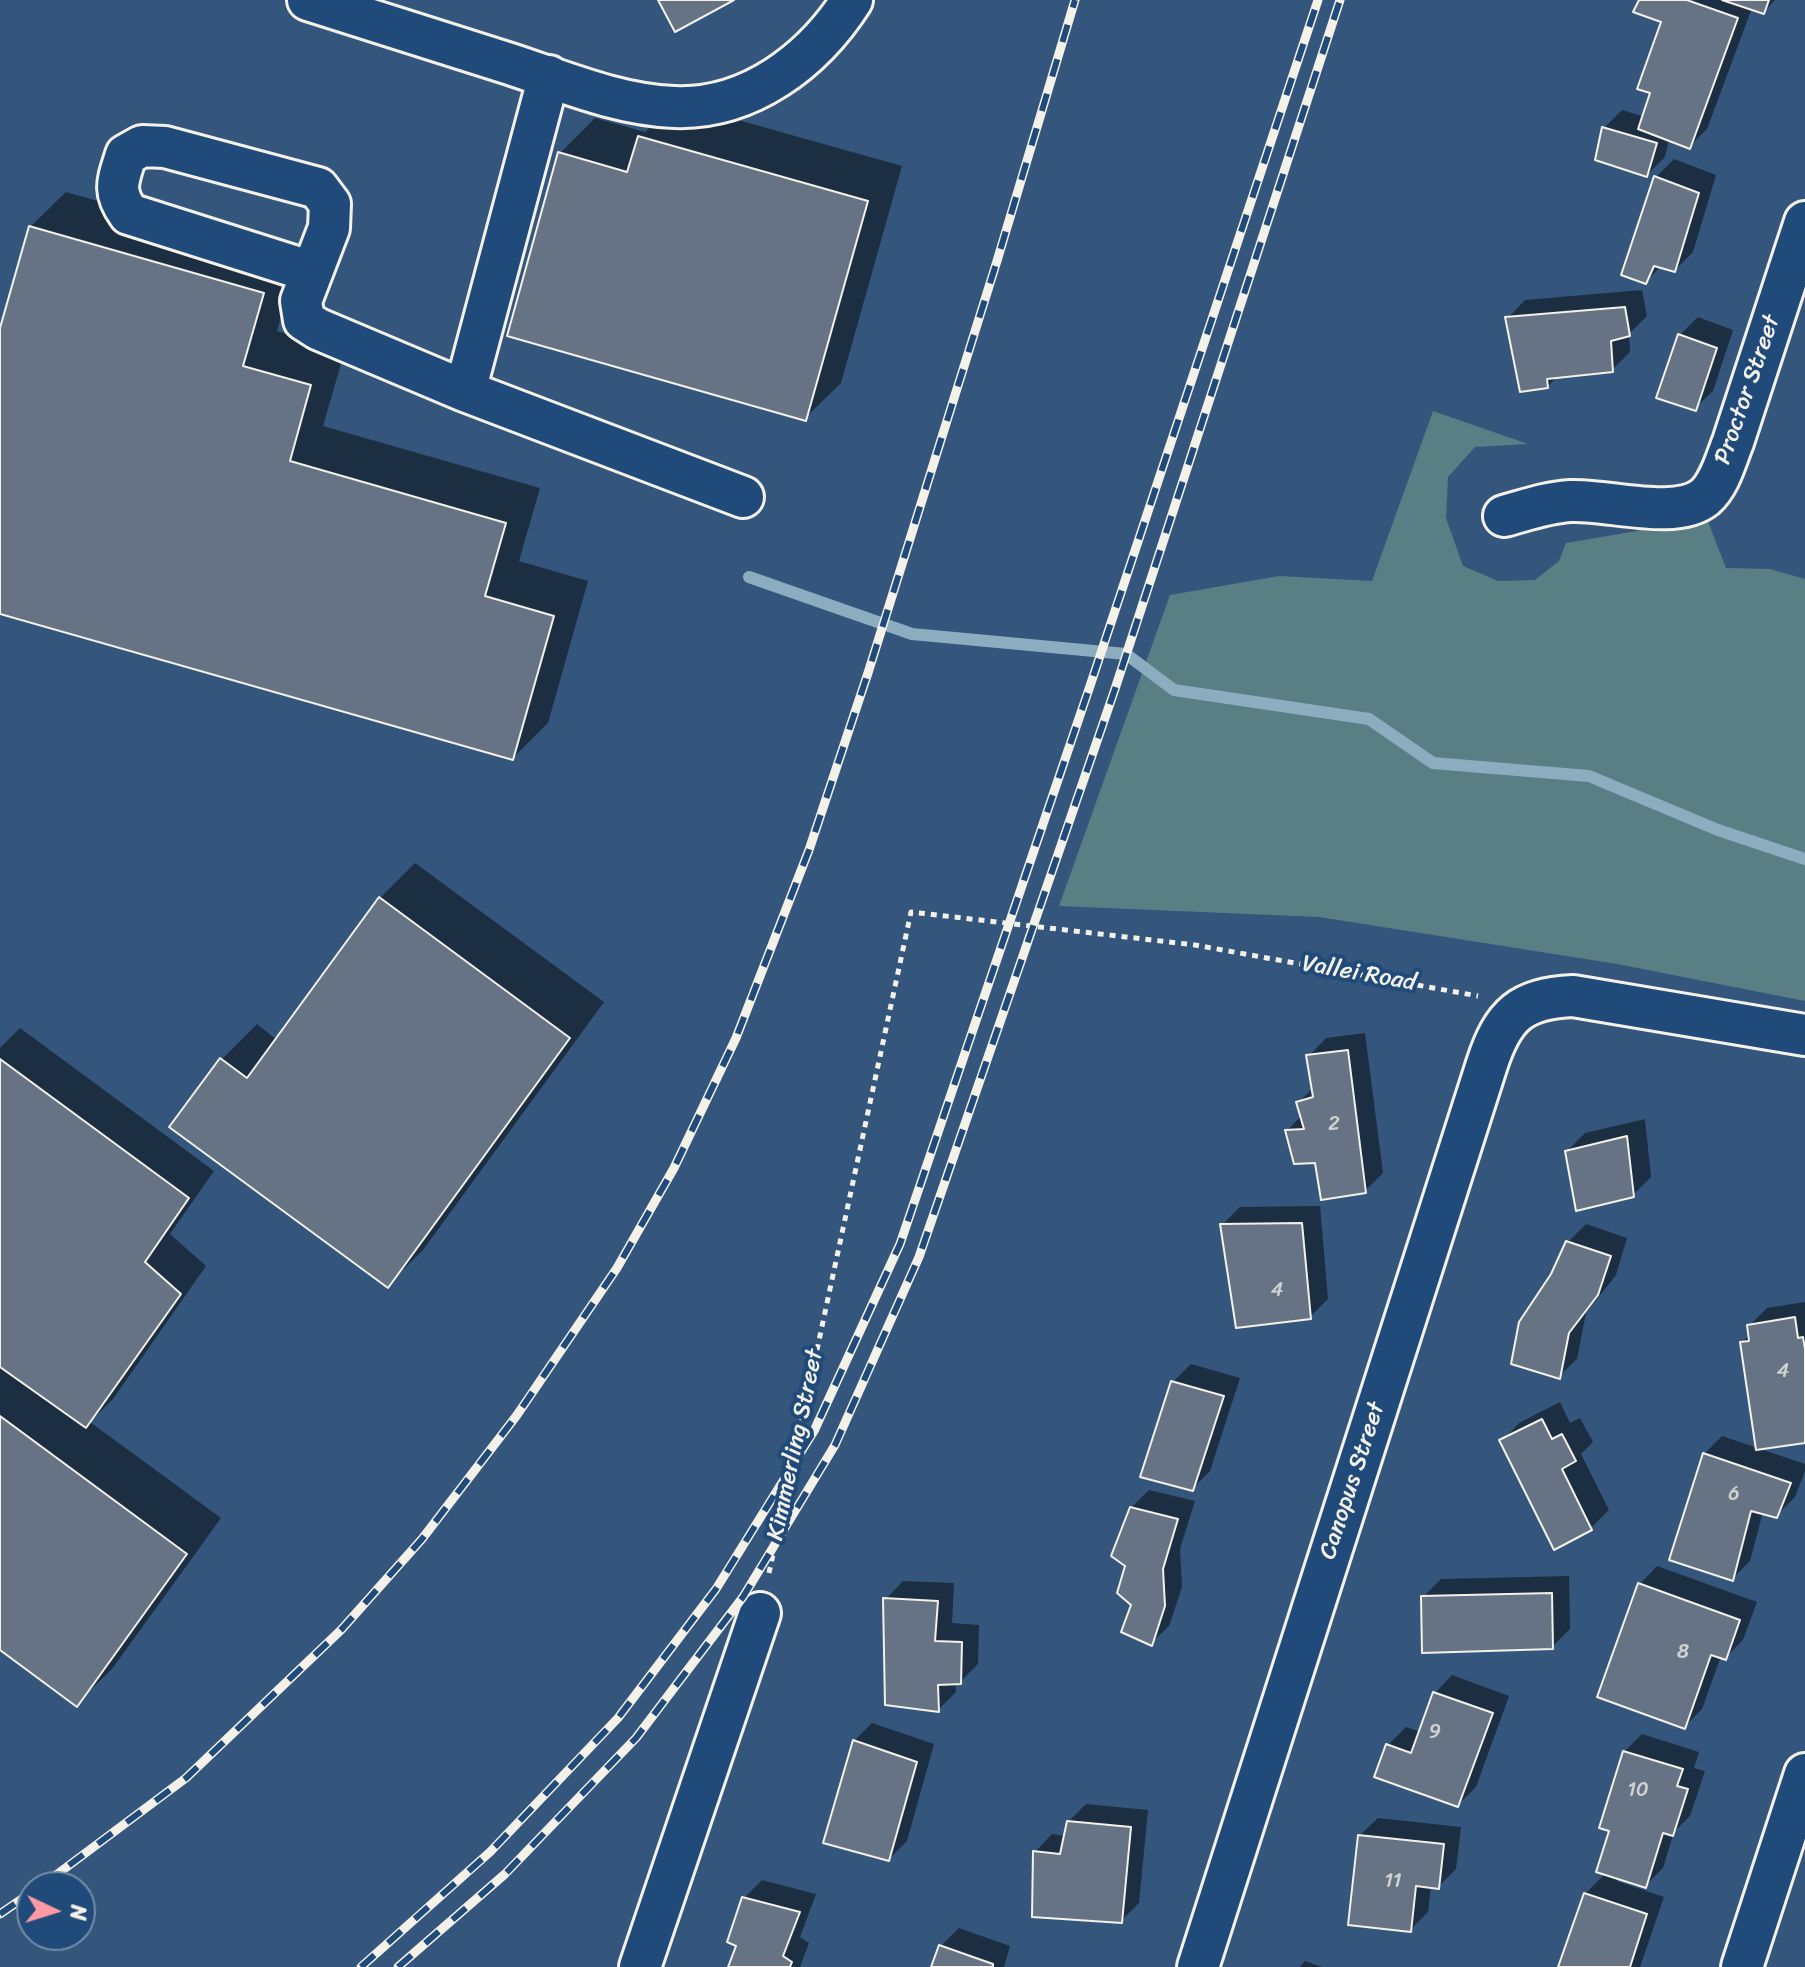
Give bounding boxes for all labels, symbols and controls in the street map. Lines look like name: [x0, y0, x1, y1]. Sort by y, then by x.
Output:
street label: Proctor Street: [1709, 311, 1787, 469]
street label: Vallei Road: [1300, 950, 1418, 998]
house number: 2: [1328, 1113, 1340, 1137]
house number: 4: [1271, 1279, 1283, 1303]
street label: Kimmerling Street: [762, 1347, 830, 1543]
house number: 4: [1777, 1360, 1789, 1384]
street label: Canopus Street: [1314, 1399, 1392, 1563]
house number: 6: [1728, 1483, 1740, 1507]
house number: 8: [1677, 1641, 1689, 1665]
house number: 9: [1429, 1721, 1441, 1745]
house number: 10: [1627, 1779, 1649, 1803]
house number: 11: [1384, 1870, 1402, 1894]
north arrow: [16, 1871, 96, 1951]
text: N: [58, 1904, 98, 1922]

